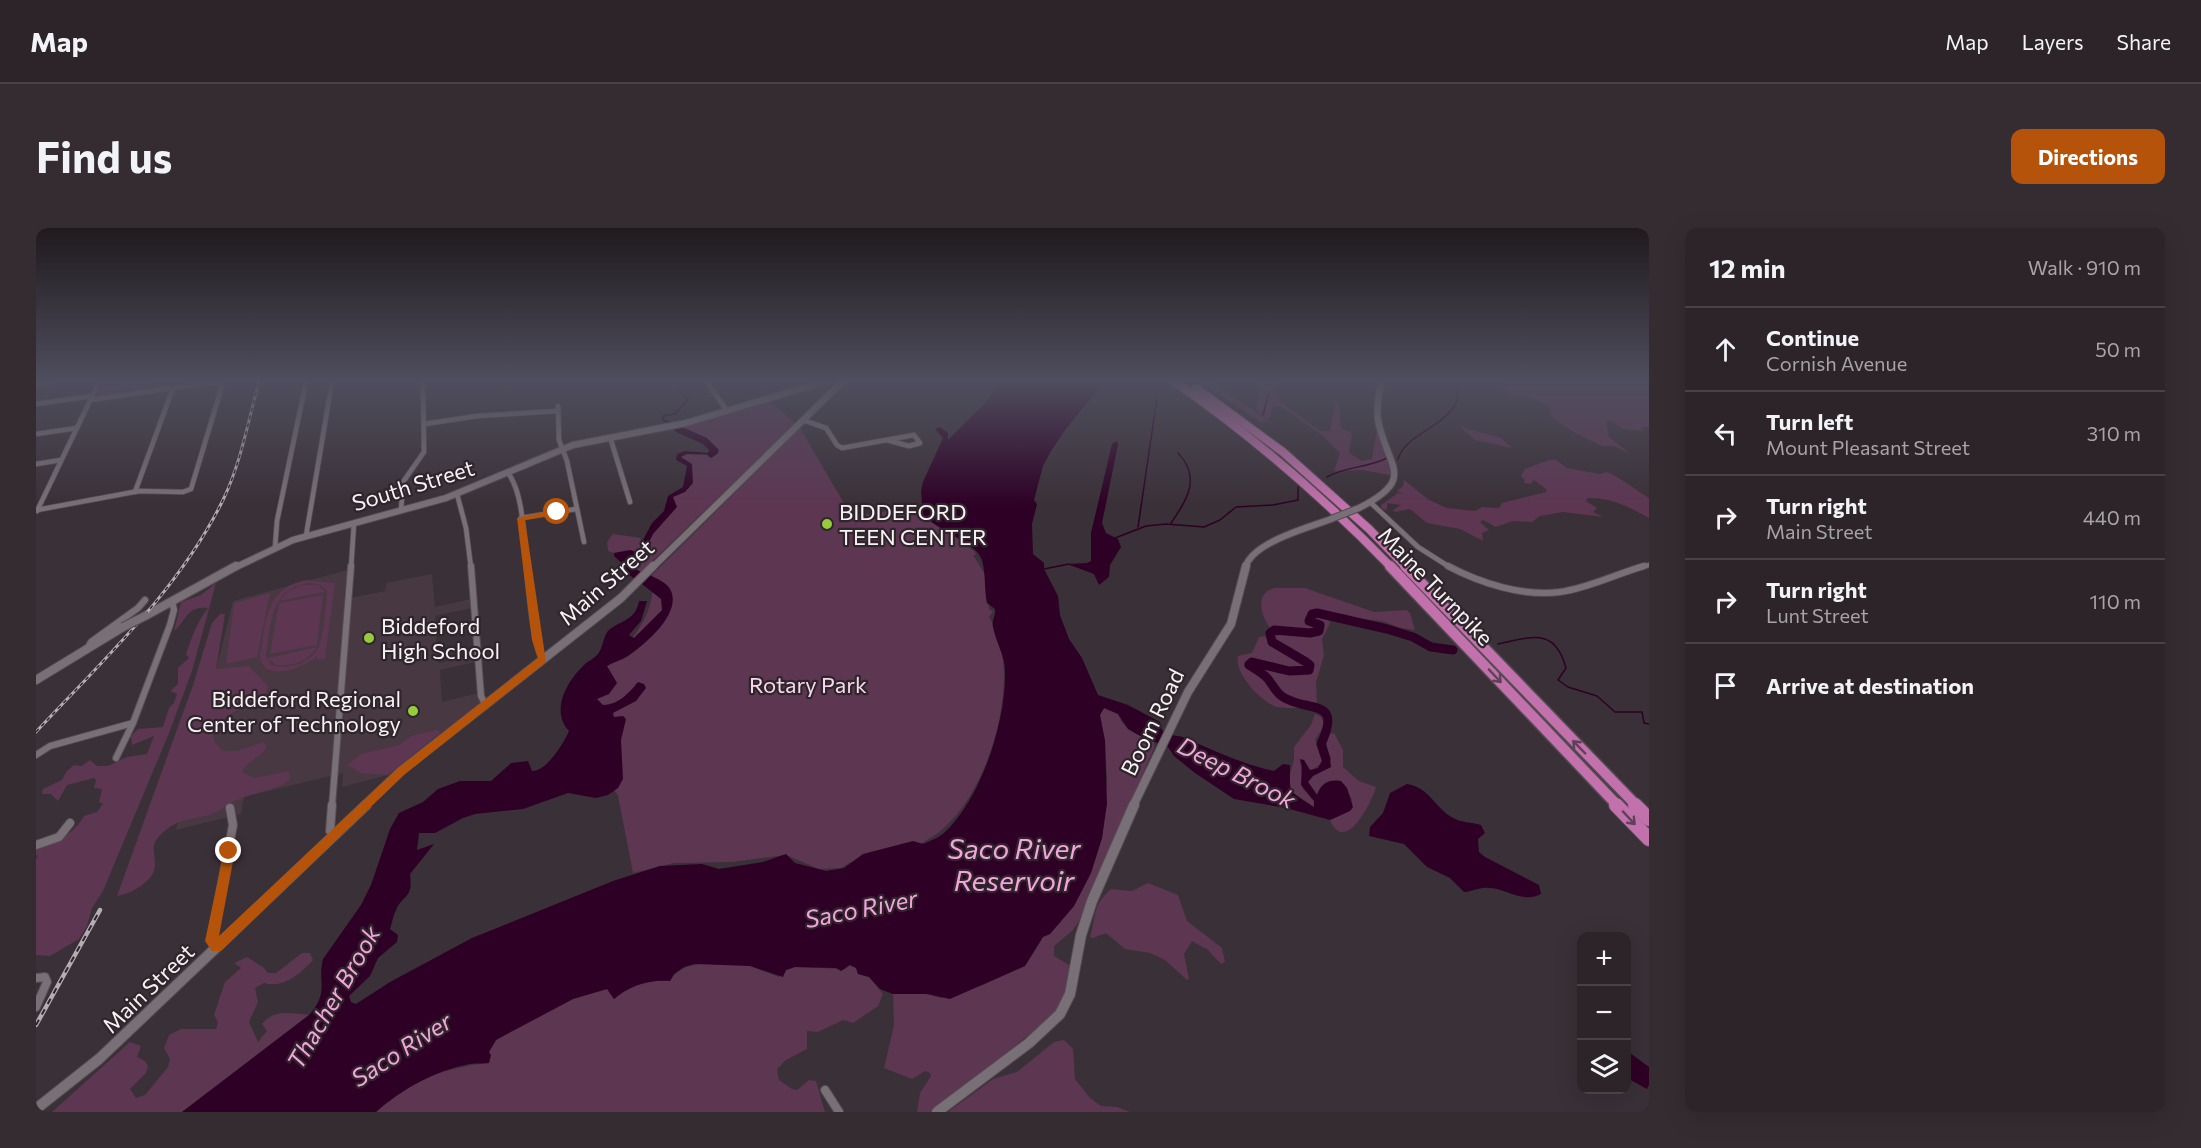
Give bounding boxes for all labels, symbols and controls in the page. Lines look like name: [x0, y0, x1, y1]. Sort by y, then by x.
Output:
text: Map: [30, 24, 88, 58]
text: Map: [1945, 29, 1989, 54]
text: Layers: [2022, 29, 2084, 54]
text: Share: [2117, 29, 2171, 54]
button: Directions: [2011, 129, 2165, 184]
text: Find us: [36, 130, 172, 182]
text: 12 min: [1709, 252, 1786, 283]
text: Walk · 910 m: [2028, 255, 2141, 279]
text: Continue: [1766, 324, 1859, 351]
icon: ahead: [1709, 333, 1742, 366]
text: 50 m: [2095, 337, 2141, 361]
text: Cornish Avenue: [1766, 351, 1907, 375]
text: Turn left: [1766, 408, 1853, 435]
icon: left: [1709, 417, 1742, 450]
text: 310 m: [2087, 421, 2141, 445]
text: Mount Pleasant Street: [1766, 435, 1970, 459]
street label: South Street: [349, 454, 477, 516]
text: Turn right: [1766, 492, 1867, 519]
route start: [543, 498, 569, 524]
place label: BIDDEFORD TEEN CENTER: [839, 498, 987, 550]
icon: right: [1709, 501, 1742, 534]
text: 440 m: [2083, 505, 2141, 529]
marker: BIDDEFORD TEEN CENTER: [820, 517, 834, 531]
text: Main Street: [1766, 519, 1872, 543]
street label: Maine Turnpike: [1373, 521, 1499, 651]
street label: Main Street: [553, 533, 659, 631]
text: Turn right: [1766, 576, 1867, 603]
icon: right: [1709, 585, 1742, 618]
text: 110 m: [2090, 589, 2141, 613]
text: Lunt Street: [1766, 603, 1869, 627]
place label: Biddeford High School: [381, 612, 500, 664]
marker: Biddeford High School: [362, 631, 376, 645]
street label: Boom Road: [1115, 664, 1189, 780]
one-way arrow: [1488, 669, 1502, 684]
icon: arrive: [1709, 669, 1742, 702]
park label: Rotary Park: [749, 671, 867, 698]
text: Arrive at destination: [1766, 672, 1974, 699]
place label: Biddeford Regional Center of Technology: [187, 685, 401, 737]
marker: Biddeford Regional Center of Technology: [406, 704, 420, 718]
water label: Deep Brook: [1173, 730, 1302, 814]
one-way arrow: [1572, 740, 1587, 755]
one-way arrow: [1622, 810, 1636, 825]
water label: Saco River Reservoir: [948, 831, 1081, 897]
route end: [215, 837, 241, 863]
water label: Saco River: [802, 883, 921, 933]
water label: Thacher Brook: [280, 919, 386, 1074]
map controls: [1577, 932, 1631, 1094]
button: +: [1577, 932, 1631, 986]
street label: Main Street: [97, 938, 199, 1038]
button: −: [1577, 986, 1631, 1040]
water label: Saco River: [345, 1005, 458, 1092]
button: layers: [1577, 1040, 1631, 1094]

